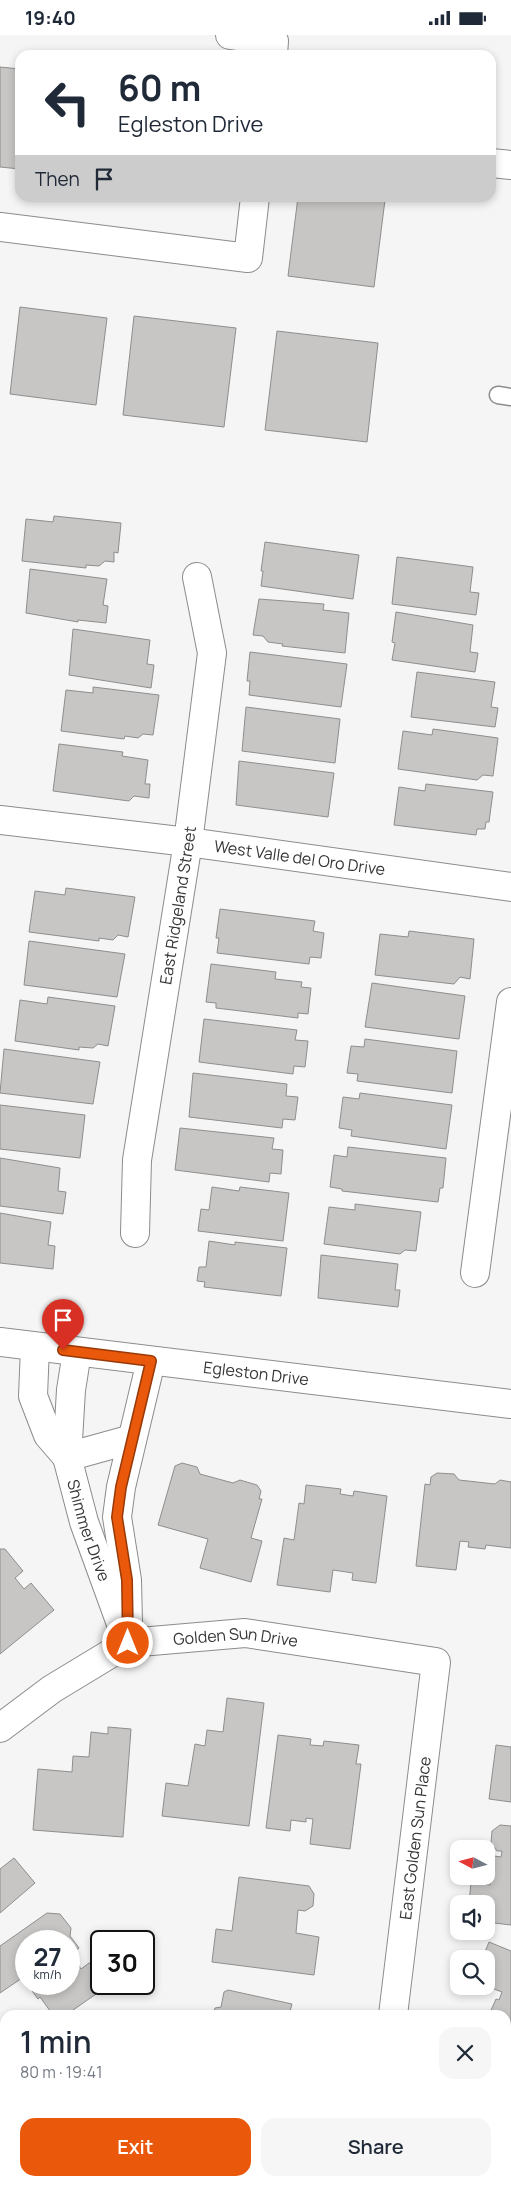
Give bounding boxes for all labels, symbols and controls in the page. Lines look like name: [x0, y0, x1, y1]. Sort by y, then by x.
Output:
text: 19:40: [25, 5, 76, 31]
text: 60 m: [118, 64, 201, 112]
icon: left: [35, 70, 100, 135]
text: Egleston Drive: [118, 109, 263, 139]
icon: arrive: [90, 165, 118, 193]
text: Then: [35, 166, 80, 192]
street label: East Ridgeland Street: [154, 825, 201, 986]
street label: West Valle del Oro Drive: [213, 835, 387, 880]
pin: [42, 1299, 84, 1350]
icon: arrive: [49, 1306, 77, 1334]
street label: Egleston Drive: [202, 1356, 310, 1390]
street label: Shimmer Drive: [62, 1477, 116, 1584]
position arrow: [101, 1616, 153, 1668]
street label: Golden Sun Drive: [172, 1622, 299, 1652]
street label: East Golden Sun Place: [394, 1755, 436, 1921]
north arrow: [450, 1840, 495, 1885]
map controls: [450, 1840, 495, 1995]
button: sound: [450, 1895, 495, 1940]
speed limit sign: 30: [90, 1930, 155, 1995]
text: 27: [33, 1939, 62, 1974]
button: search: [450, 1950, 495, 1995]
text: km/h: [34, 1966, 61, 1983]
text: 1 min: [20, 2021, 92, 2062]
button: close: [439, 2027, 491, 2079]
text: 80 m · 19:41: [20, 2061, 102, 2083]
button: Exit: [20, 2118, 251, 2176]
button: Share: [261, 2118, 491, 2176]

